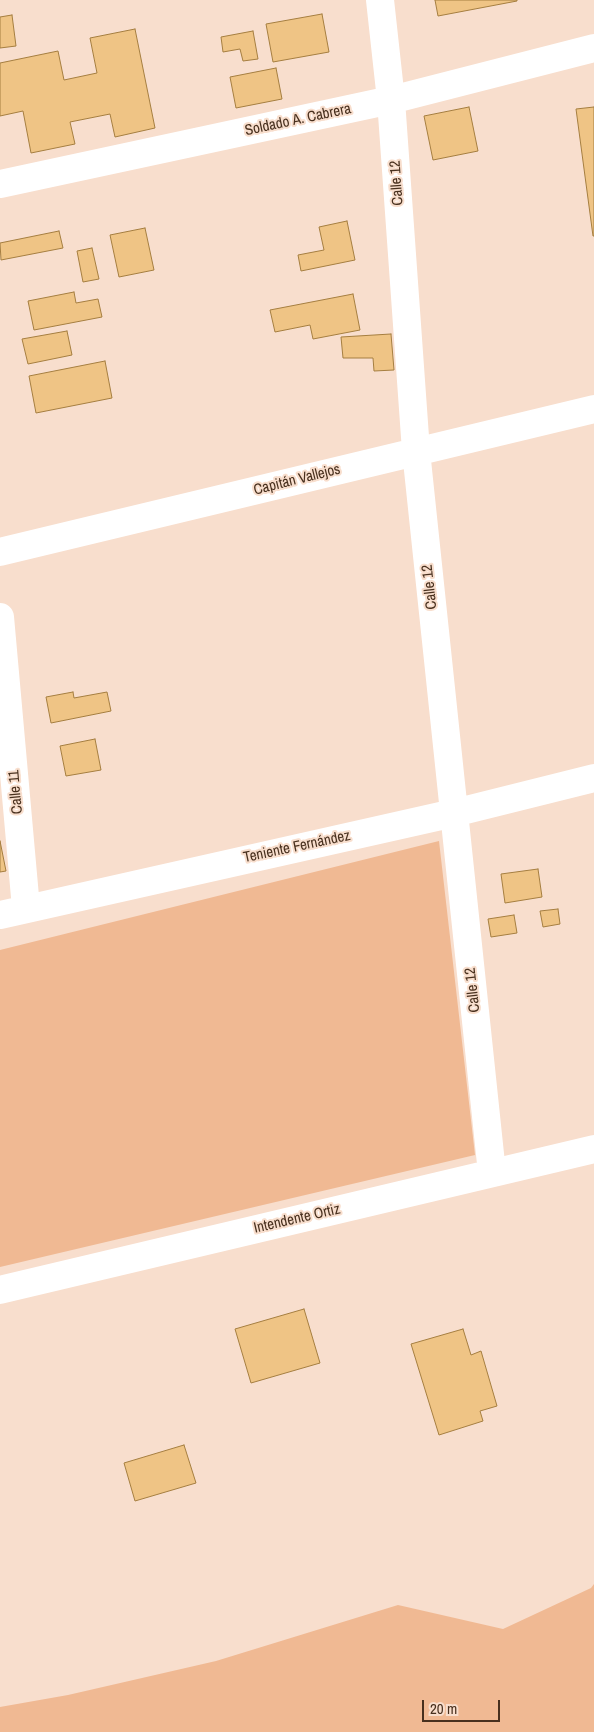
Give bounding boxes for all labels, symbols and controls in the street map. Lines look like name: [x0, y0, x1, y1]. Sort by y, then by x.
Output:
street label: Soldado A. Cabrera: [243, 100, 353, 140]
street label: Calle 12: [386, 160, 408, 206]
street label: Capitán Vallejos: [252, 461, 342, 499]
street label: Calle 12: [419, 564, 441, 610]
street label: Calle 11: [5, 769, 27, 815]
street label: Teniente Fernández: [242, 827, 352, 867]
street label: Calle 12: [462, 967, 484, 1013]
street label: Intendente Ortiz: [252, 1200, 342, 1238]
scale bar: [424, 1690, 502, 1722]
text: 20 m: [430, 1698, 457, 1719]

